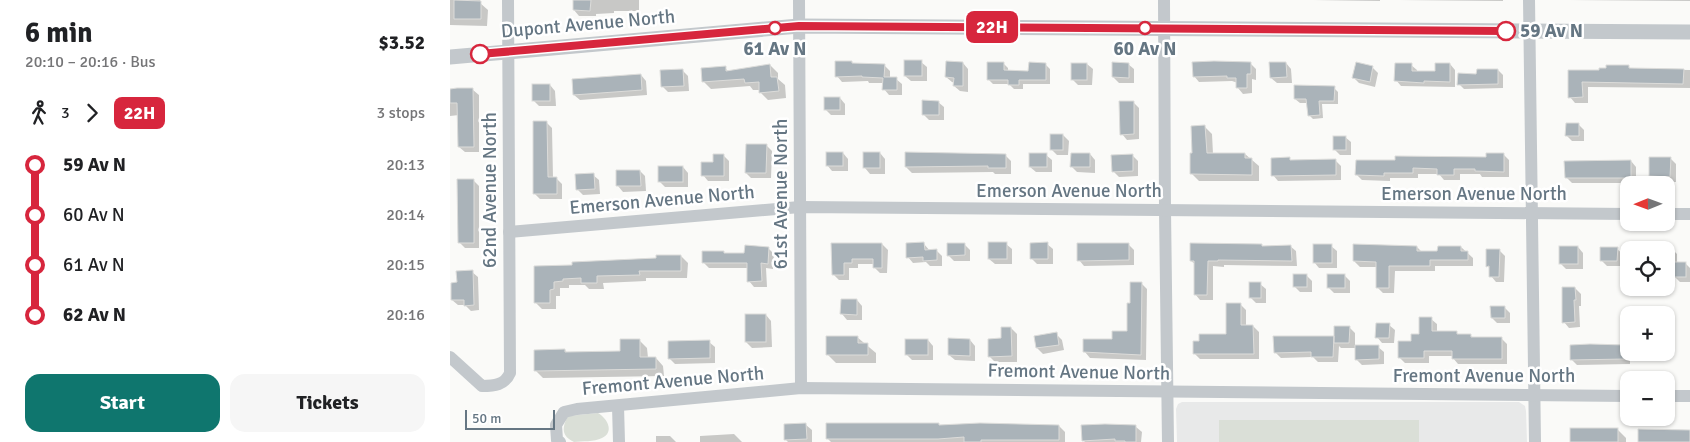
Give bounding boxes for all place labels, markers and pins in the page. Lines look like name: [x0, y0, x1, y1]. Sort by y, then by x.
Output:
place label: 59 Av N: [1520, 19, 1583, 43]
marker: 61 Av N: [768, 21, 782, 35]
marker: 60 Av N: [1138, 21, 1152, 35]
marker: 59 Av N: [1496, 21, 1516, 41]
place label: 61 Av N: [743, 37, 807, 61]
place label: 60 Av N: [1113, 37, 1177, 61]
unlabelled marker: [470, 44, 490, 64]

